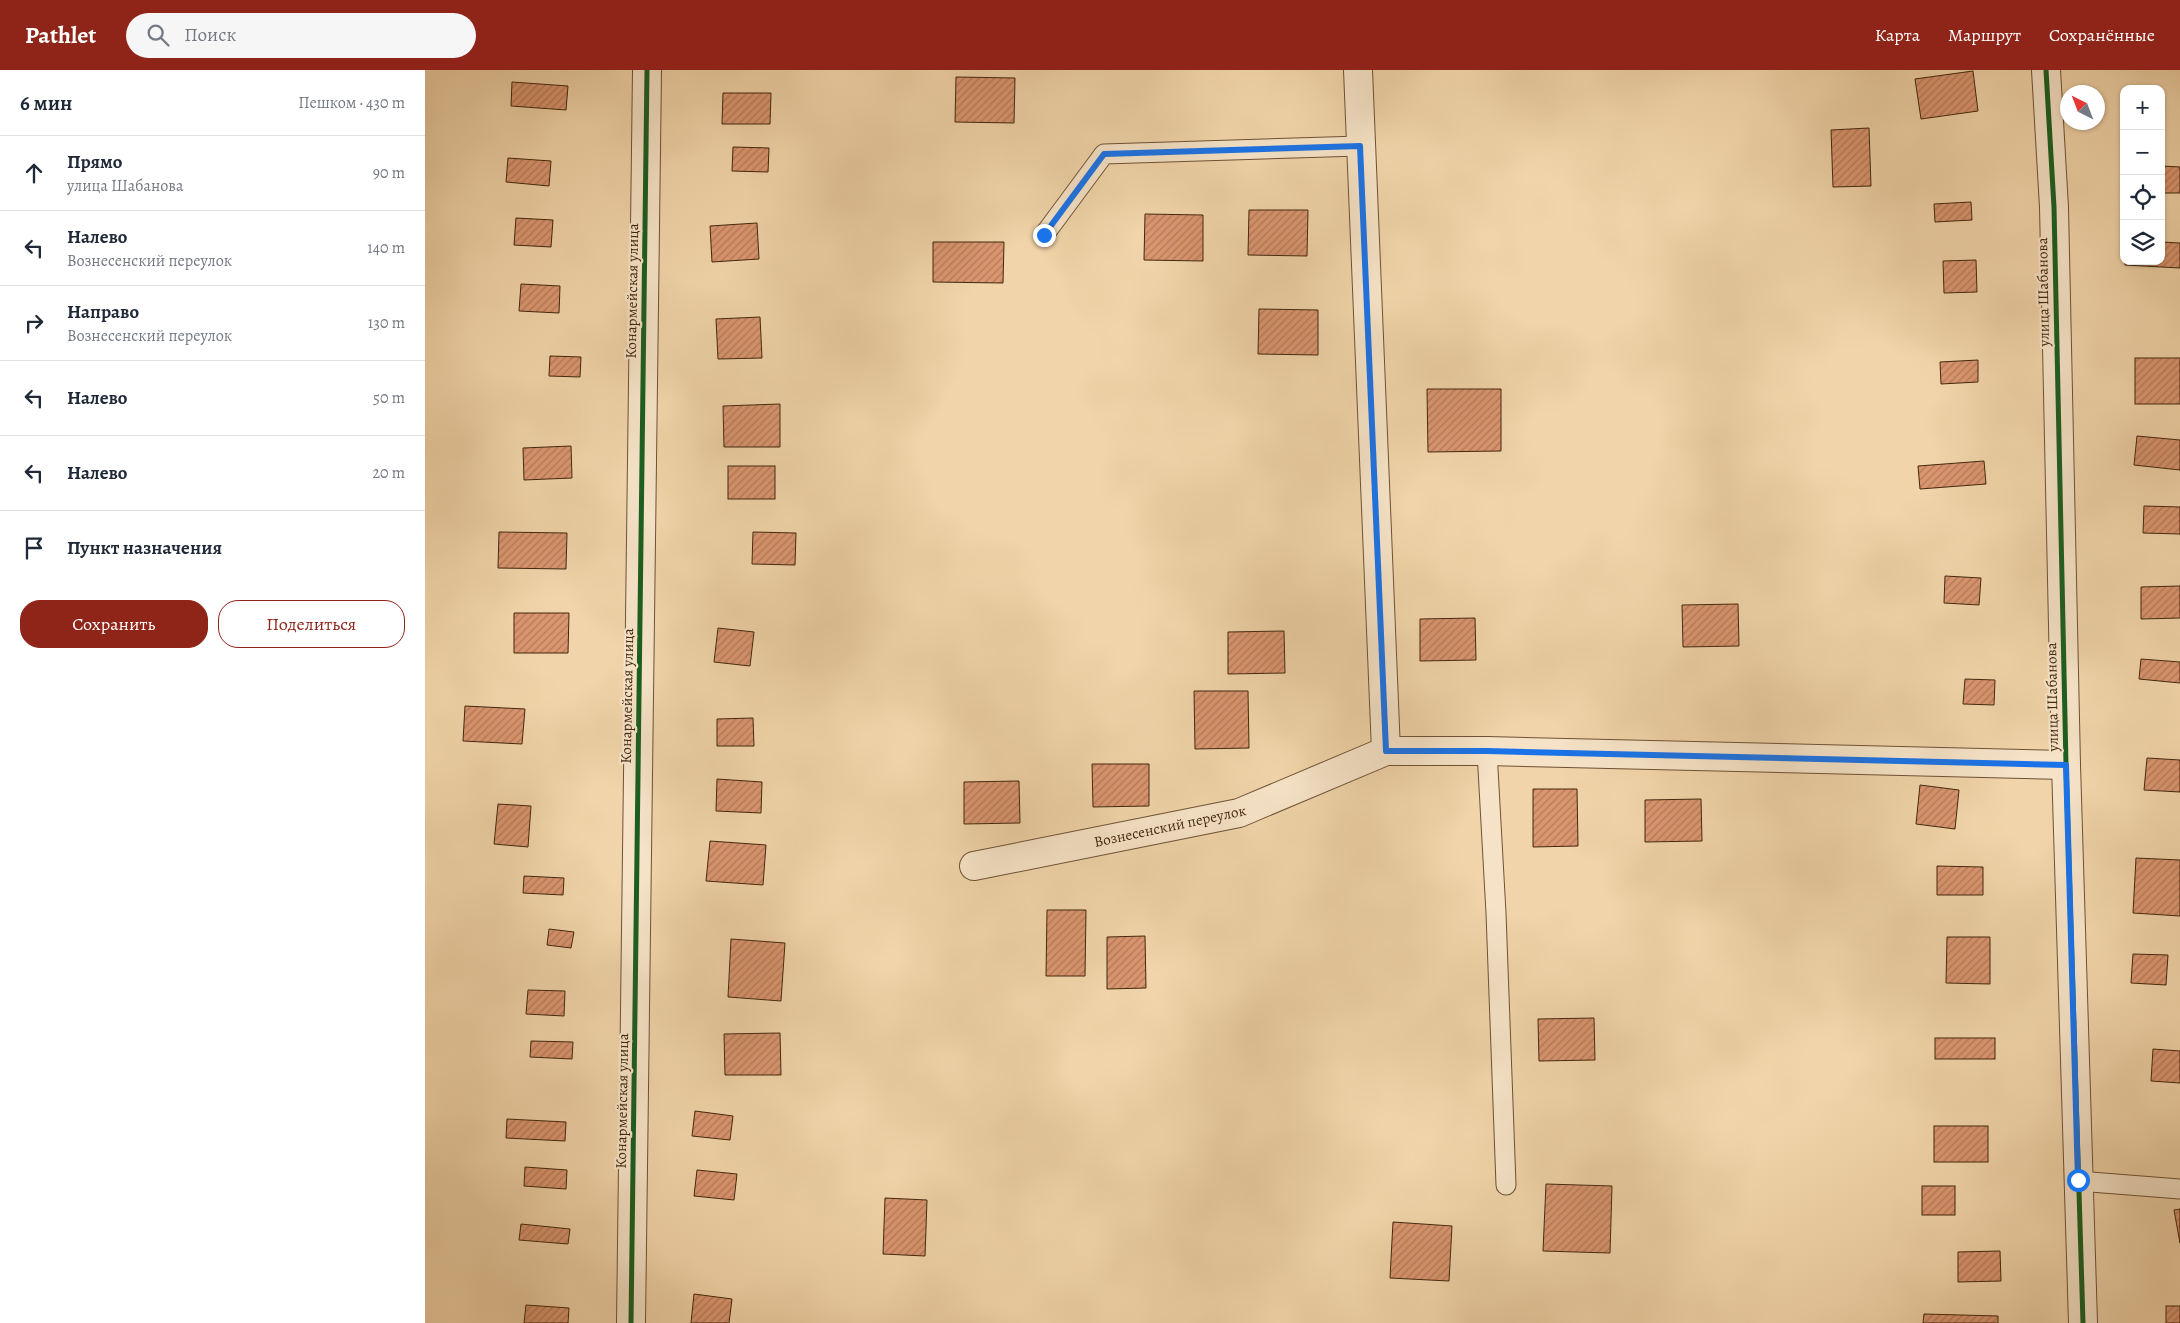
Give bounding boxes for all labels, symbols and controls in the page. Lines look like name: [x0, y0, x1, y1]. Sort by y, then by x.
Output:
search box: [126, 13, 476, 58]
text: Pathlet: [25, 19, 96, 51]
icon: search: [144, 21, 172, 49]
text: Поиск: [184, 22, 236, 48]
text: Карта: [1875, 23, 1920, 47]
text: Маршрут: [1948, 23, 2021, 47]
text: Сохранённые: [2049, 23, 2155, 47]
north arrow: [2060, 85, 2105, 130]
map controls: [2120, 85, 2165, 265]
button: +: [2120, 85, 2165, 130]
text: 6 мин: [20, 89, 72, 117]
text: Пешком · 430 m: [298, 92, 405, 114]
button: −: [2120, 130, 2165, 175]
text: Прямо: [67, 149, 122, 175]
icon: ahead: [20, 159, 48, 187]
text: 90 m: [373, 162, 405, 184]
text: улица Шабанова: [67, 175, 183, 197]
button: locate: [2120, 175, 2165, 220]
button: layers: [2120, 220, 2165, 265]
street label: Конармейская улица: [621, 223, 643, 359]
text: Налево: [67, 224, 127, 250]
route end: [1033, 224, 1056, 247]
icon: left: [20, 234, 48, 262]
text: 140 m: [367, 237, 405, 259]
street label: улица Шабанова: [2032, 237, 2054, 348]
text: Вознесенский переулок: [67, 250, 232, 272]
text: Направо: [67, 299, 139, 325]
icon: right: [20, 309, 48, 337]
text: 130 m: [368, 312, 405, 334]
text: Вознесенский переулок: [67, 325, 232, 347]
icon: left: [20, 384, 48, 412]
text: Налево: [67, 385, 127, 411]
text: 50 m: [373, 387, 405, 409]
icon: left: [20, 459, 48, 487]
text: Налево: [67, 460, 127, 486]
text: 20 m: [372, 462, 405, 484]
icon: arrive: [20, 534, 48, 562]
text: Пункт назначения: [67, 535, 222, 561]
button: Сохранить: [20, 600, 208, 648]
button: Поделиться: [218, 600, 405, 648]
street label: Конармейская улица: [616, 628, 638, 764]
street label: улица Шабанова: [2041, 642, 2063, 753]
street label: Вознесенский переулок: [1092, 800, 1248, 852]
street label: Конармейская улица: [611, 1033, 633, 1169]
route start: [2067, 1169, 2090, 1192]

